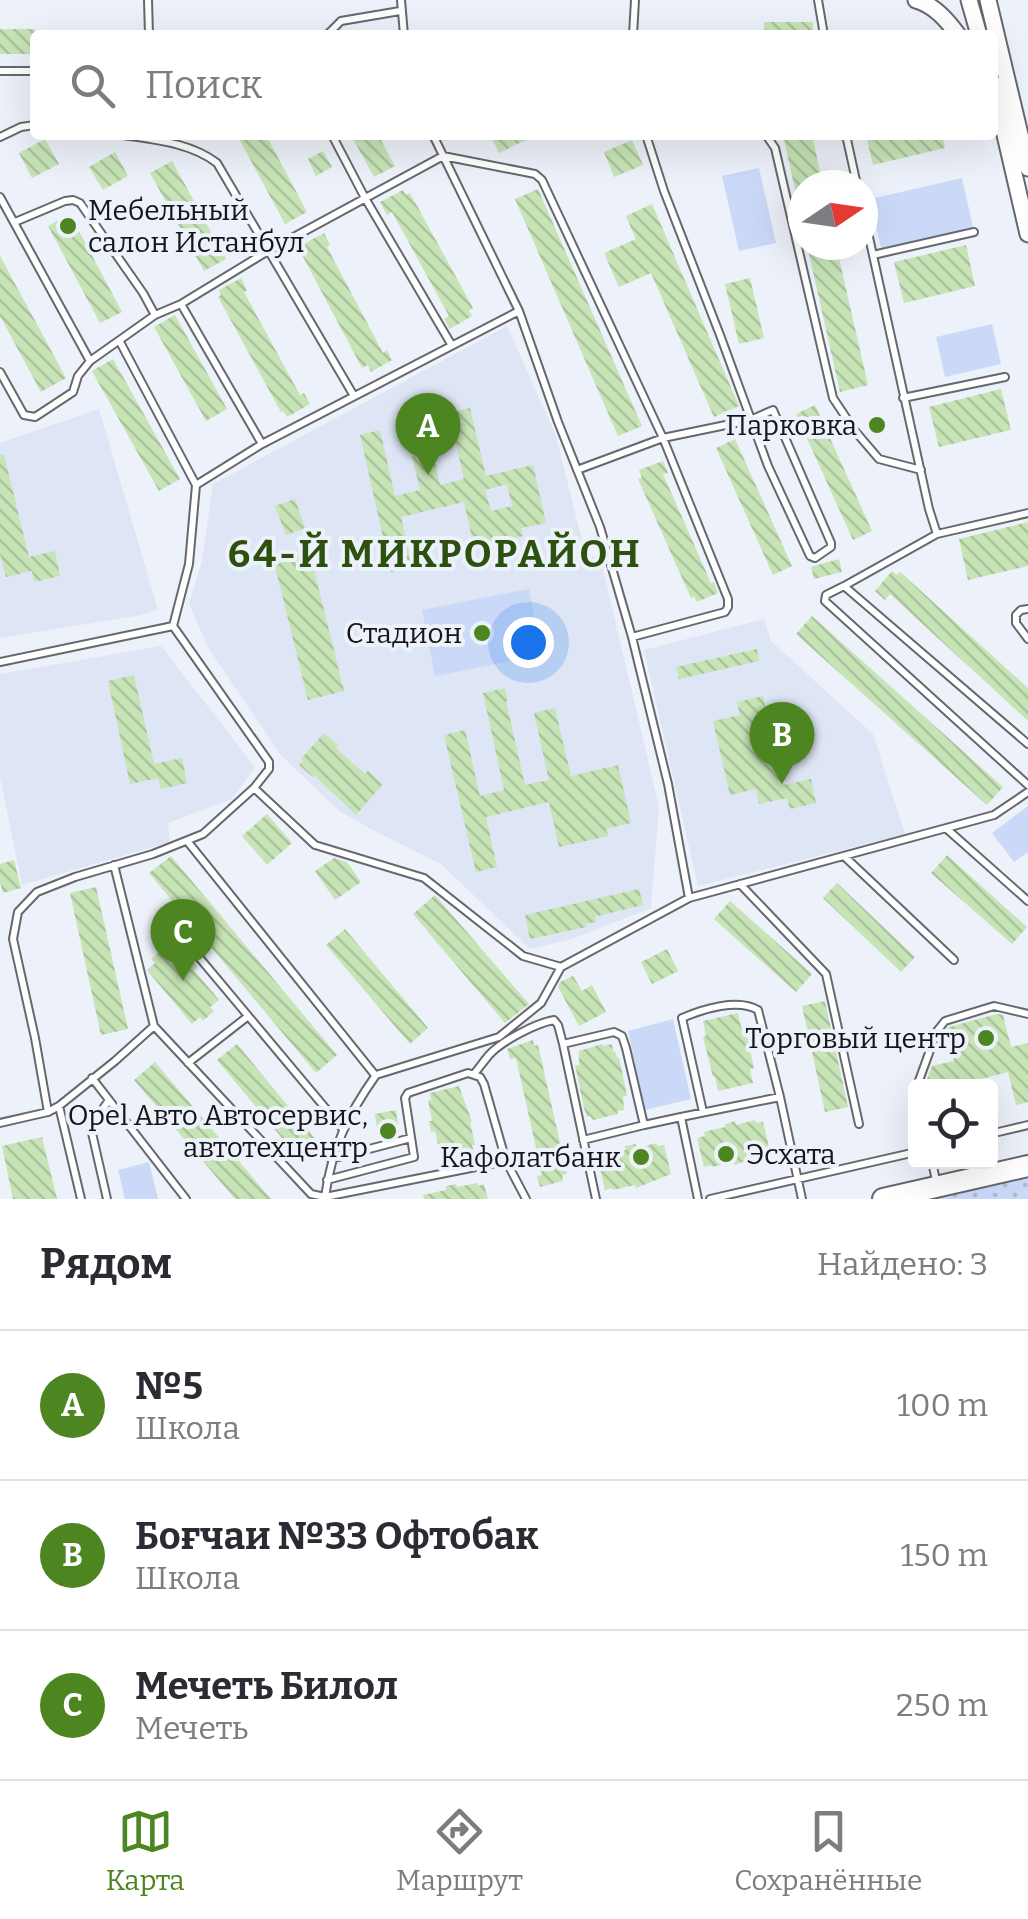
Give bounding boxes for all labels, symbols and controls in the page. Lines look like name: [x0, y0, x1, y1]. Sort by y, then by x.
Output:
search box: [30, 30, 998, 140]
icon: search: [65, 58, 120, 113]
text: Поиск: [145, 62, 262, 108]
north arrow: [788, 170, 878, 260]
place label: Мебельный салон Истанбул: [88, 194, 304, 259]
marker: Мебельный салон Истанбул: [57, 215, 79, 237]
pin: A: [396, 392, 460, 475]
place label: Парковка: [726, 409, 857, 442]
marker: Парковка: [866, 414, 888, 436]
district label: 64-Й МИКРОРАЙОН: [228, 531, 642, 577]
place label: Стадион: [346, 617, 462, 650]
your location: [503, 617, 554, 668]
marker: Стадион: [471, 622, 493, 644]
pin: B: [750, 702, 814, 784]
pin: C: [150, 898, 216, 981]
place label: Торговый центр: [745, 1022, 966, 1055]
marker: Торговый центр: [975, 1027, 997, 1049]
map controls: [908, 1079, 998, 1169]
button: locate: [908, 1079, 998, 1169]
place label: Opel Авто Автосервис, автотехцентр: [68, 1099, 368, 1164]
marker: Opel Авто Автосервис, автотехцентр: [377, 1120, 399, 1142]
place label: Эсхата: [746, 1138, 836, 1171]
place label: Кафолатбанк: [440, 1141, 622, 1174]
marker: Эсхата: [715, 1143, 737, 1165]
marker: Кафолатбанк: [630, 1146, 652, 1168]
text: Рядом: [40, 1239, 172, 1289]
text: Найдено: 3: [817, 1245, 988, 1283]
text: №5: [135, 1363, 203, 1409]
text: A: [61, 1386, 84, 1424]
text: 100 m: [897, 1386, 988, 1424]
text: Школа: [135, 1409, 240, 1447]
text: Боғчаи №33 Офтобак: [135, 1513, 538, 1559]
text: B: [62, 1536, 83, 1574]
text: 150 m: [900, 1536, 988, 1574]
text: Школа: [135, 1559, 240, 1597]
text: Мечеть Билол: [135, 1663, 398, 1709]
text: C: [62, 1686, 83, 1724]
text: 250 m: [896, 1686, 988, 1724]
text: Мечеть: [135, 1709, 248, 1747]
tab: Карта: [106, 1804, 185, 1897]
tab: Маршрут: [396, 1804, 523, 1897]
tab: Сохранённые: [734, 1804, 922, 1897]

